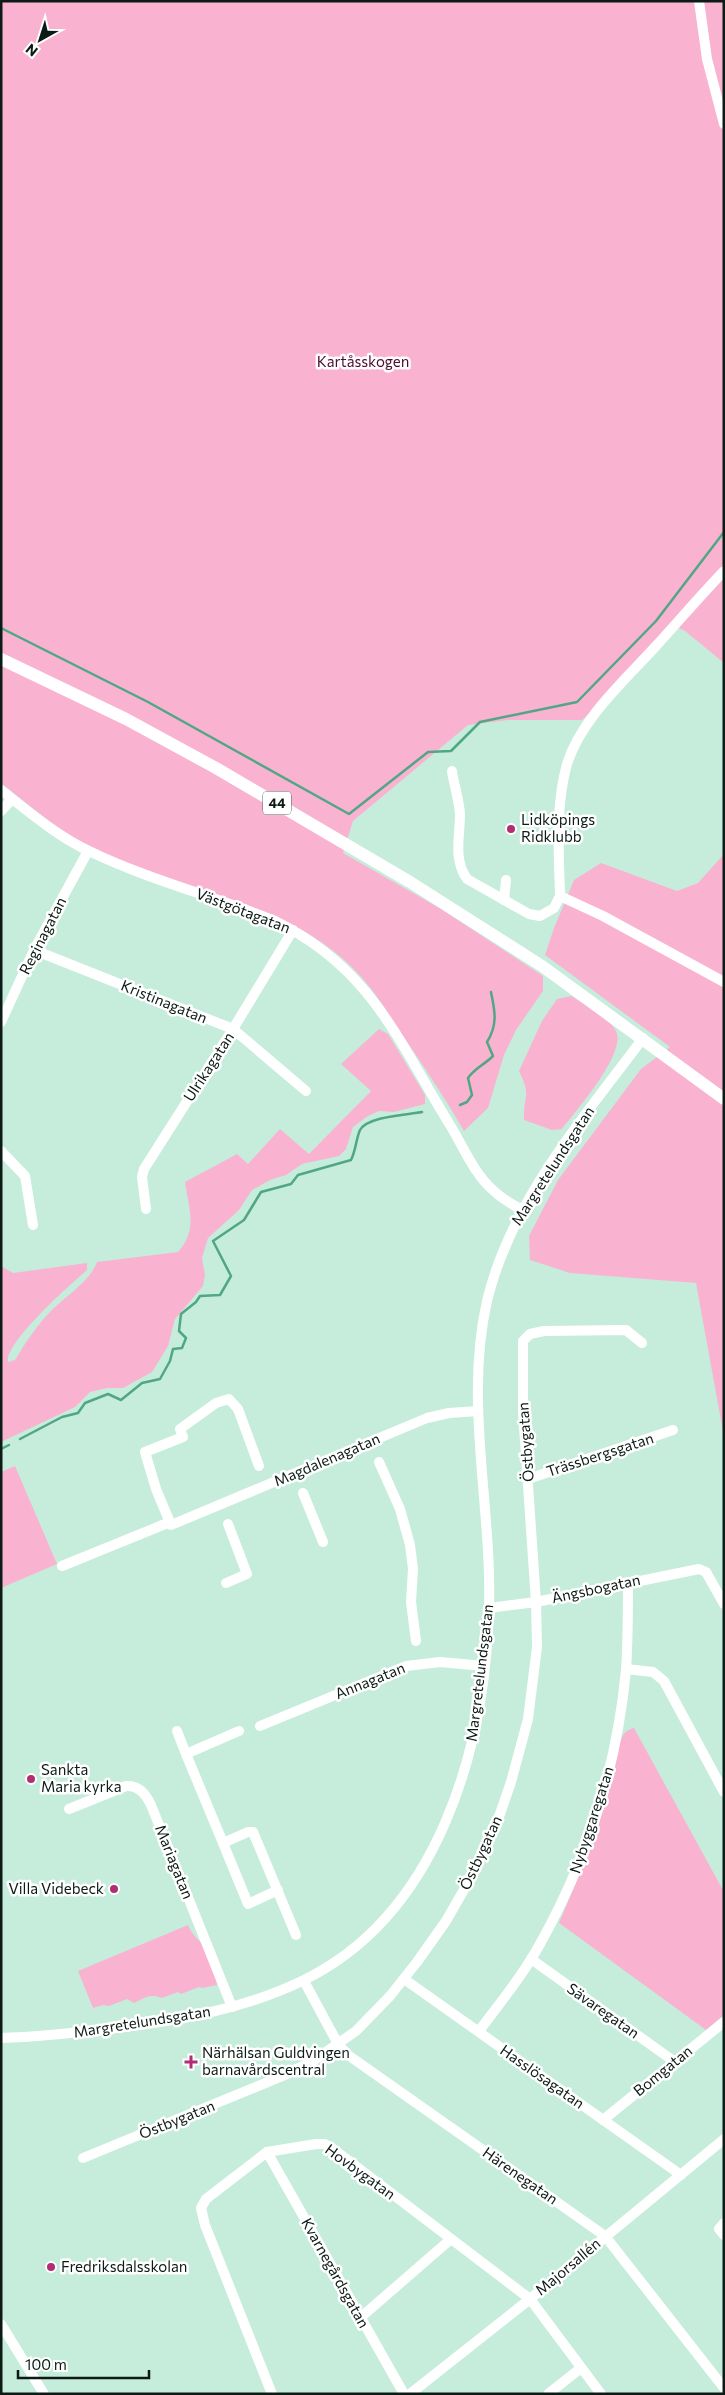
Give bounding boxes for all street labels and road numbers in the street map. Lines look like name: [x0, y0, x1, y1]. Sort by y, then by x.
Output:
road number: 44: [263, 791, 291, 814]
street label: Västgötagatan: [194, 884, 293, 936]
street label: Reginagatan: [15, 894, 69, 977]
street label: Kristinagatan: [119, 976, 210, 1027]
street label: Ulrikagatan: [179, 1028, 237, 1105]
street label: Margretelundsgatan: [507, 1103, 597, 1228]
street label: Östbygatan: [513, 1402, 537, 1483]
street label: Trässbergsgatan: [544, 1428, 656, 1480]
street label: Magdalenagatan: [271, 1429, 382, 1489]
street label: Ängsbogatan: [550, 1570, 642, 1606]
street label: Margretelundsgatan: [462, 1603, 496, 1743]
street label: Annagatan: [332, 1658, 407, 1702]
street label: Nybyggaregatan: [565, 1764, 617, 1875]
street label: Östbygatan: [455, 1813, 505, 1893]
street label: Mariagatan: [152, 1822, 198, 1901]
street label: Sävaregatan: [564, 1979, 643, 2042]
street label: Margretelundsgatan: [72, 2001, 212, 2041]
street label: Hasslösagatan: [497, 2041, 588, 2112]
street label: Bomgatan: [629, 2041, 695, 2099]
street label: Östbygatan: [136, 2096, 217, 2142]
street label: Hovbygatan: [322, 2140, 399, 2203]
street label: Härenegatan: [480, 2143, 562, 2208]
street label: Kvarnegårdsgatan: [298, 2214, 374, 2331]
street label: Majorsallén: [531, 2234, 604, 2299]

